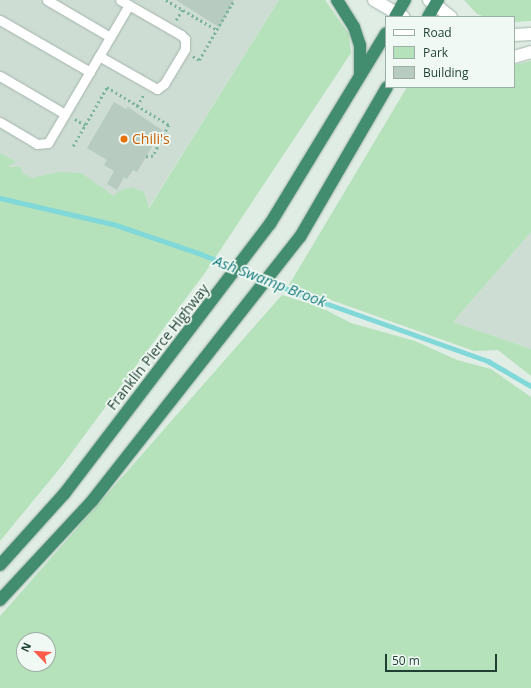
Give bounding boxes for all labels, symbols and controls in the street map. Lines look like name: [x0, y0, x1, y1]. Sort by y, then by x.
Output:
legend: [385, 16, 515, 88]
text: Road: [423, 24, 452, 41]
text: Park: [423, 44, 448, 61]
text: Building: [423, 64, 468, 81]
place label: Chili's: [132, 131, 170, 147]
marker: Chili's: [119, 134, 129, 144]
water label: Ash Swamp Brook: [211, 251, 329, 311]
street label: Franklin Pierce Highway: [104, 281, 212, 413]
north arrow: [16, 632, 56, 672]
text: N: [17, 640, 34, 654]
scale bar: [387, 646, 499, 672]
text: 50 m: [392, 652, 420, 669]

